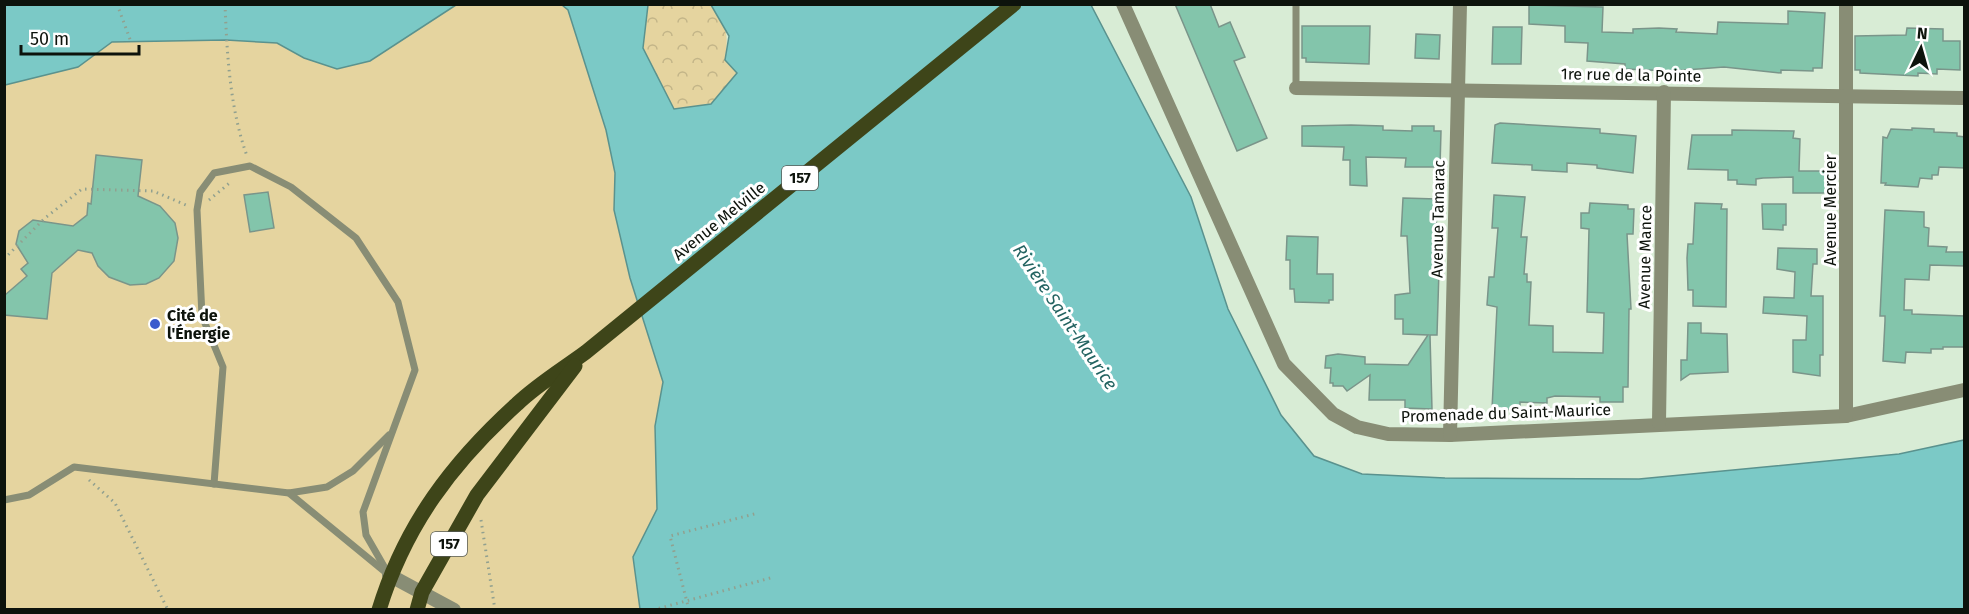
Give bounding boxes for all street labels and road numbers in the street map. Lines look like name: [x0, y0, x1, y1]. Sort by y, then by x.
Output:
street label: 1re rue de la Pointe: [1561, 64, 1701, 86]
street label: Avenue Mercier: [1821, 154, 1840, 266]
street label: Avenue Tamarac: [1427, 160, 1449, 278]
road number: 157: [782, 166, 818, 190]
street label: Avenue Melville: [669, 178, 769, 264]
street label: Avenue Mance: [1635, 205, 1655, 309]
street label: Promenade du Saint-Maurice: [1401, 400, 1611, 426]
road number: 157: [431, 532, 467, 556]

